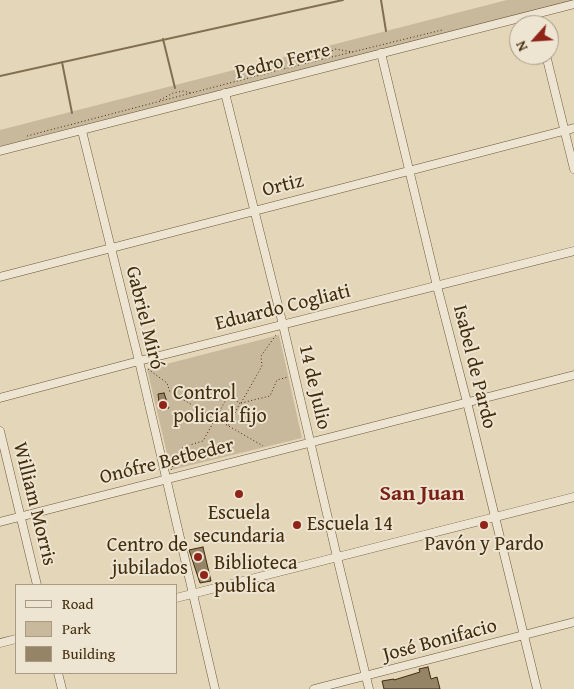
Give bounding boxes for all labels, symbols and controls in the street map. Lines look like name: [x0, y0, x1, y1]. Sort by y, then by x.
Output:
north arrow: [509, 15, 559, 65]
text: N: [510, 38, 532, 55]
street label: Pedro Ferre: [233, 39, 333, 85]
street label: Ortiz: [260, 169, 306, 203]
street label: Gabriel Miró: [120, 264, 168, 372]
street label: Eduardo Cogliati: [213, 280, 353, 336]
street label: Isabel de Pardo: [447, 303, 501, 431]
street label: 14 de Julio: [293, 342, 335, 432]
place label: Control policial fijo: [173, 382, 267, 429]
marker: Control policial fijo: [157, 399, 169, 411]
street label: Onófre Betbeder: [97, 434, 237, 490]
street label: William Morris: [7, 440, 61, 568]
district label: San Juan: [379, 481, 465, 507]
marker: Escuela secundaria: [233, 488, 245, 500]
place label: Escuela secundaria: [193, 502, 285, 549]
place label: Escuela 14: [307, 513, 393, 537]
marker: Escuela 14: [291, 519, 303, 531]
marker: Pavón y Pardo: [478, 519, 490, 531]
place label: Pavón y Pardo: [424, 533, 544, 557]
place label: Centro de jubilados: [107, 534, 188, 581]
marker: Centro de jubilados: [192, 551, 204, 563]
place label: Biblioteca publica: [214, 552, 298, 599]
marker: Biblioteca publica: [198, 569, 210, 581]
legend: [15, 584, 178, 674]
text: Road: [62, 593, 93, 614]
street label: José Bonifacio: [380, 614, 500, 668]
text: Park: [62, 618, 91, 639]
text: Building: [62, 643, 115, 664]

